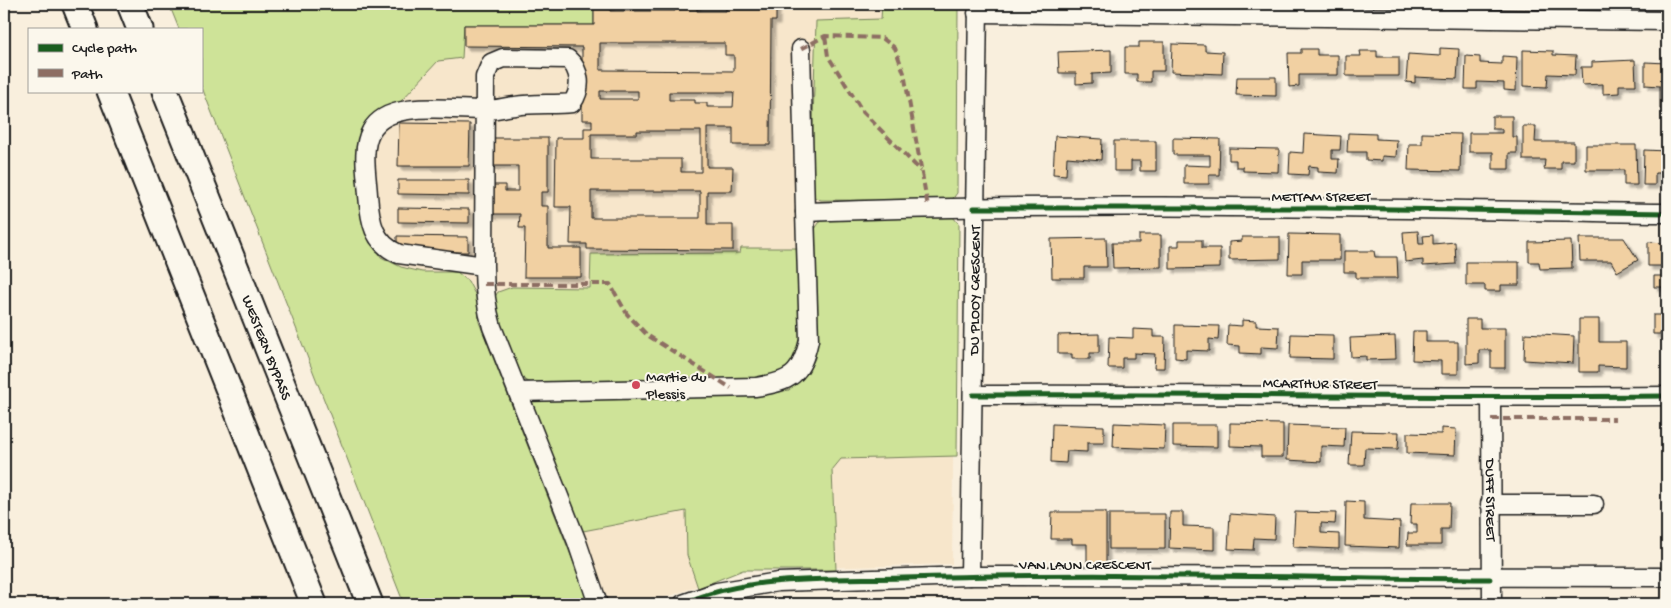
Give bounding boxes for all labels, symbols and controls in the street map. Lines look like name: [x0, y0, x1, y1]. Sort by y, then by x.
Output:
legend: [28, 28, 202, 92]
text: Cycle path: [72, 40, 137, 58]
text: Path: [71, 66, 103, 84]
street label: METTAM STREET: [1271, 189, 1372, 207]
street label: DU PLOOY CRESCENT: [966, 224, 986, 356]
street label: WESTERN BYPASS: [237, 293, 295, 403]
place label: Martie du Plessis: [645, 369, 707, 404]
street label: MCARTHUR STREET: [1262, 375, 1379, 395]
marker: Martie du Plessis: [630, 379, 642, 391]
street label: DUFF STREET: [1480, 458, 1499, 543]
street label: VAN LAUN CRESCENT: [1018, 557, 1152, 575]

